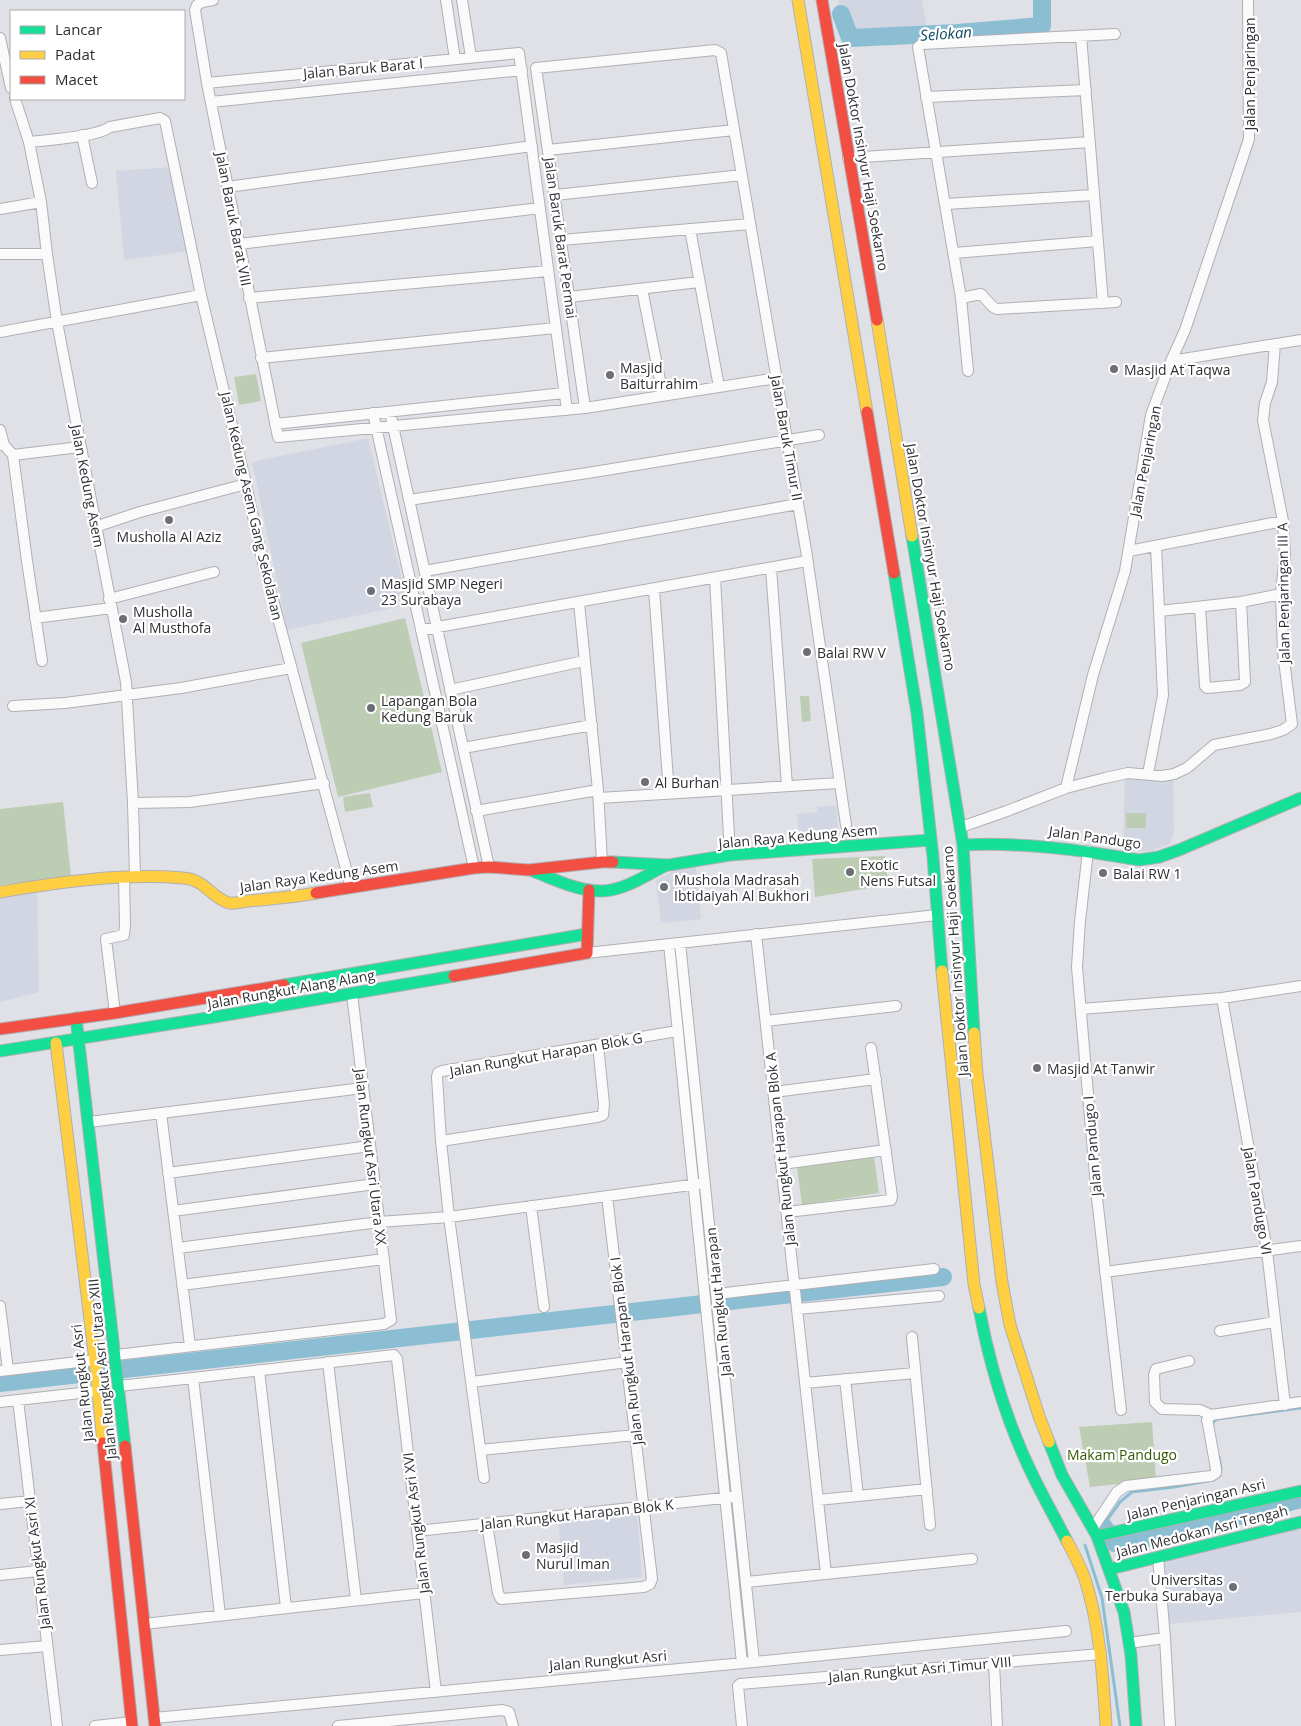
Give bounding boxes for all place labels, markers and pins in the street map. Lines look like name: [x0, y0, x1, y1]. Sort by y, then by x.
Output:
place label: Masjid Baiturrahim: [620, 358, 698, 393]
place label: Masjid At Taqwa: [1124, 360, 1230, 379]
marker: Masjid At Taqwa: [1108, 363, 1120, 375]
marker: Masjid Baiturrahim: [604, 369, 616, 381]
marker: Musholla Al Aziz: [163, 514, 175, 526]
place label: Musholla Al Aziz: [117, 527, 222, 546]
place label: Masjid SMP Negeri 23 Surabaya: [381, 574, 503, 609]
marker: Masjid SMP Negeri 23 Surabaya: [365, 585, 377, 597]
place label: Musholla Al Musthofa: [133, 602, 211, 637]
marker: Musholla Al Musthofa: [117, 613, 129, 625]
place label: Balai RW V: [817, 643, 887, 662]
marker: Balai RW V: [801, 646, 813, 658]
place label: Lapangan Bola Kedung Baruk: [381, 691, 477, 726]
marker: Lapangan Bola Kedung Baruk: [365, 702, 377, 714]
place label: Al Burhan: [655, 773, 719, 792]
marker: Al Burhan: [639, 776, 651, 788]
place label: Exotic Nens Futsal: [860, 855, 936, 890]
place label: Balai RW 1: [1113, 864, 1182, 883]
marker: Exotic Nens Futsal: [844, 866, 856, 878]
marker: Balai RW 1: [1097, 867, 1109, 879]
place label: Mushola Madrasah Ibtidaiyah Al Bukhori: [674, 870, 809, 905]
marker: Mushola Madrasah Ibtidaiyah Al Bukhori: [658, 881, 670, 893]
place label: Masjid At Tanwir: [1047, 1059, 1155, 1078]
marker: Masjid At Tanwir: [1031, 1062, 1043, 1074]
place label: Masjid Nurul Iman: [536, 1538, 610, 1573]
marker: Masjid Nurul Iman: [520, 1549, 532, 1561]
place label: Universitas Terbuka Surabaya: [1105, 1570, 1223, 1605]
marker: Universitas Terbuka Surabaya: [1227, 1581, 1239, 1593]

